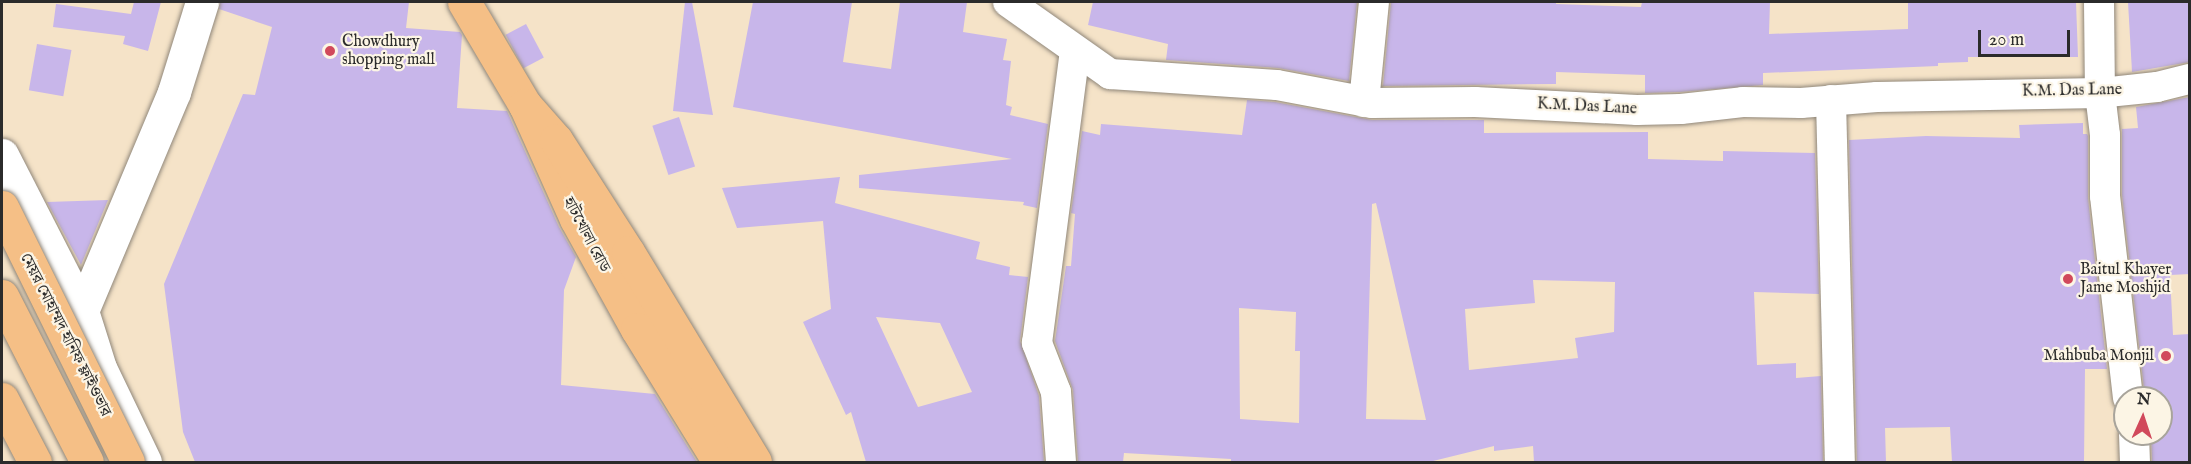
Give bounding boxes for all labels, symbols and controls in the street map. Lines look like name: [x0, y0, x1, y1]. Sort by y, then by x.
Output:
scale bar: [1981, 18, 2072, 56]
text: 20 m: [1989, 29, 2024, 52]
place label: Chowdhury shopping mall: [342, 32, 435, 70]
marker: Chowdhury shopping mall: [323, 44, 337, 58]
street label: K.M. Das Lane: [2022, 81, 2122, 101]
street label: K.M. Das Lane: [1536, 95, 1638, 119]
street label: হাটখোলা রোড: [558, 194, 614, 276]
street label: মেয়র মোহাম্মদ হানিফ ফ্লাইওভার: [15, 250, 115, 420]
place label: Baitul Khayer Jame Moshjid: [2080, 260, 2171, 298]
marker: Baitul Khayer Jame Moshjid: [2061, 272, 2075, 286]
place label: Mahbuba Monjil: [2043, 346, 2154, 366]
marker: Mahbuba Monjil: [2159, 349, 2173, 363]
north arrow: [2113, 386, 2173, 446]
text: N: [2136, 390, 2151, 410]

